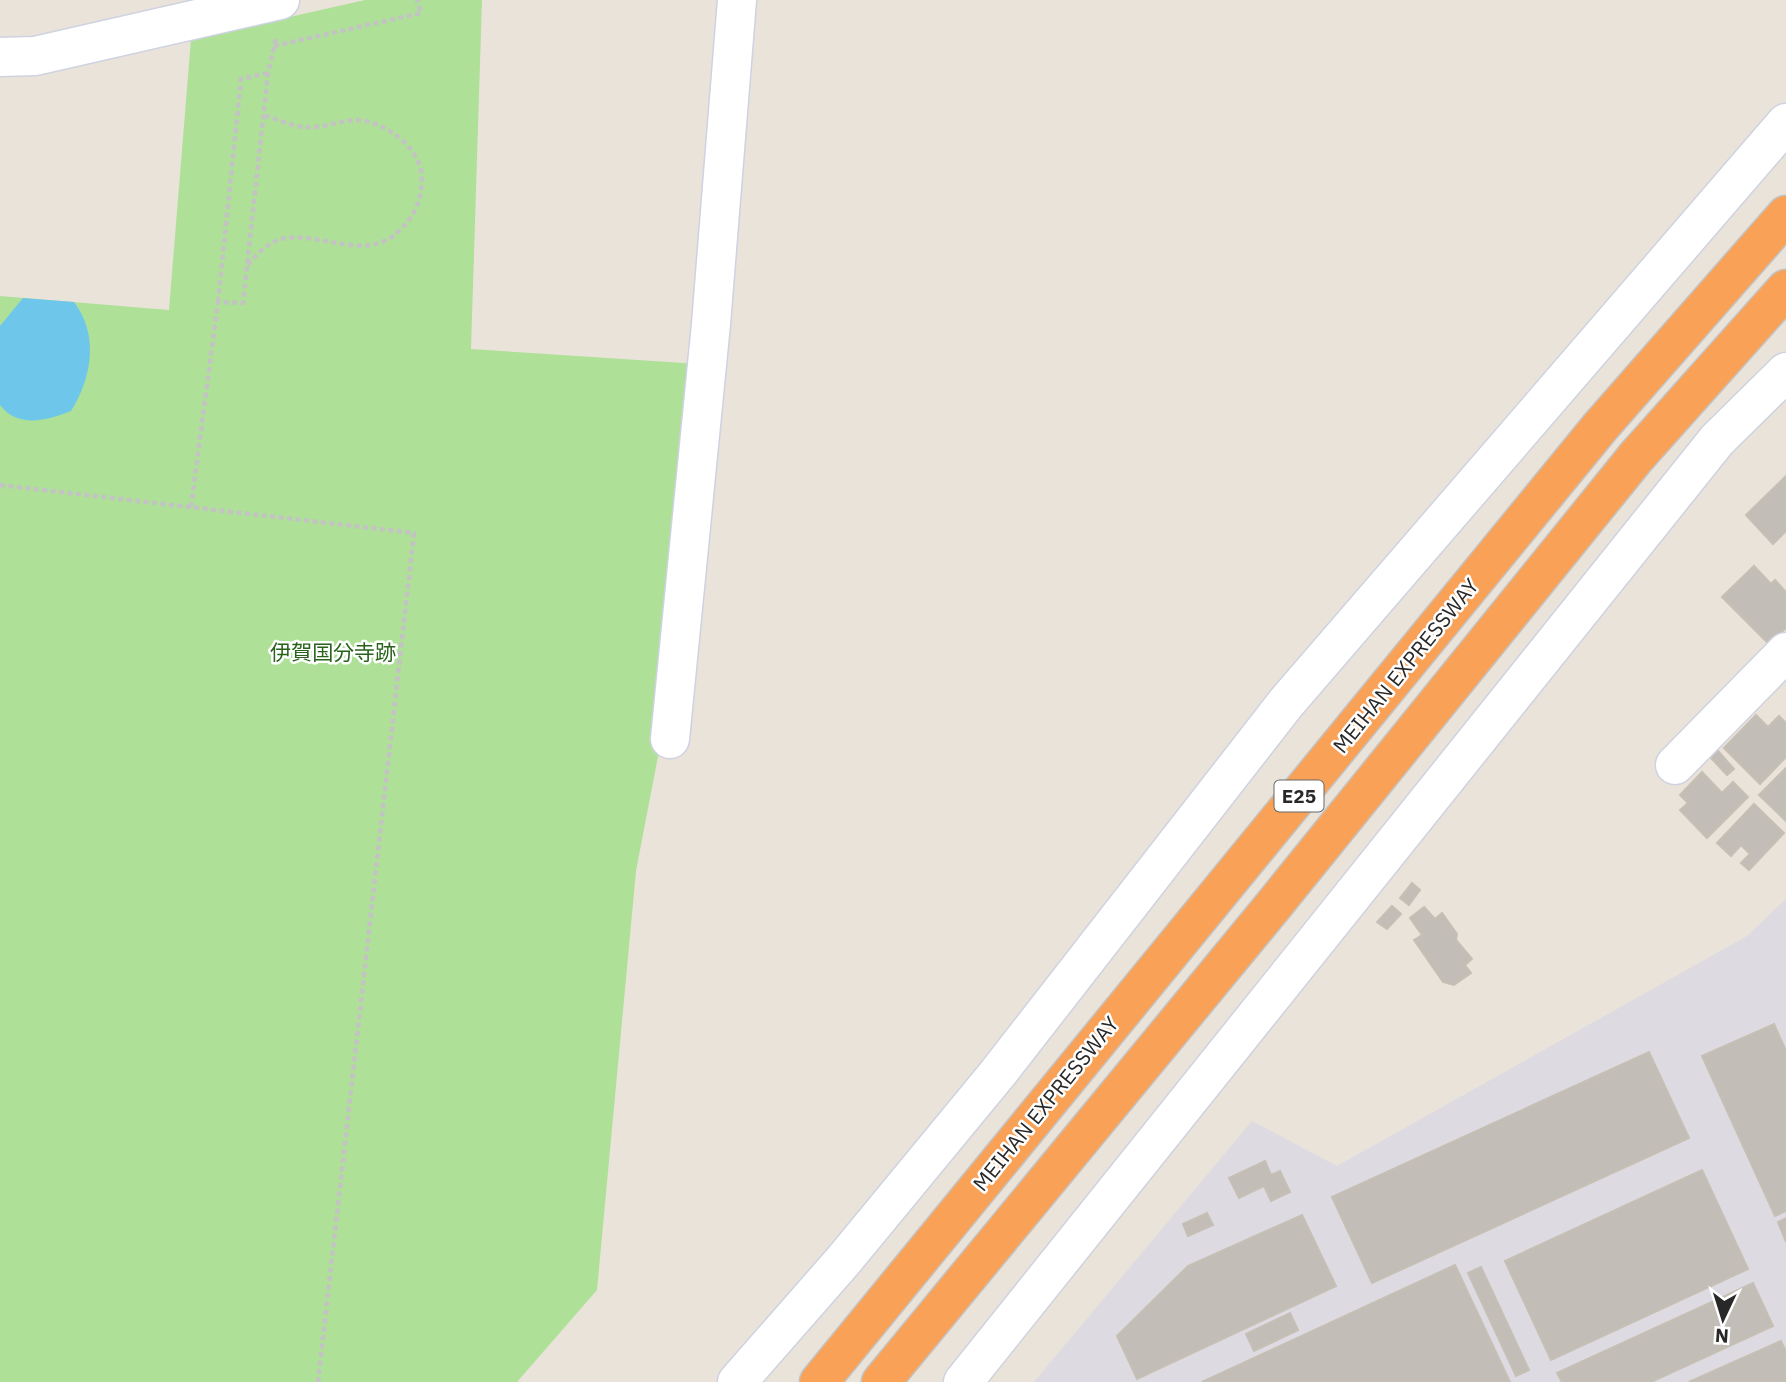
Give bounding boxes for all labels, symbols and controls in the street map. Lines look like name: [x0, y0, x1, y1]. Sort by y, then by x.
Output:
street label: MEIHAN EXPRESSWAY: [1326, 572, 1485, 758]
park label: 伊賀国分寺跡: [270, 638, 396, 666]
road number: E25: [1274, 780, 1324, 811]
street label: MEIHAN EXPRESSWAY: [966, 1010, 1125, 1196]
north arrow: [1688, 1284, 1758, 1354]
text: N: [1714, 1324, 1730, 1348]

